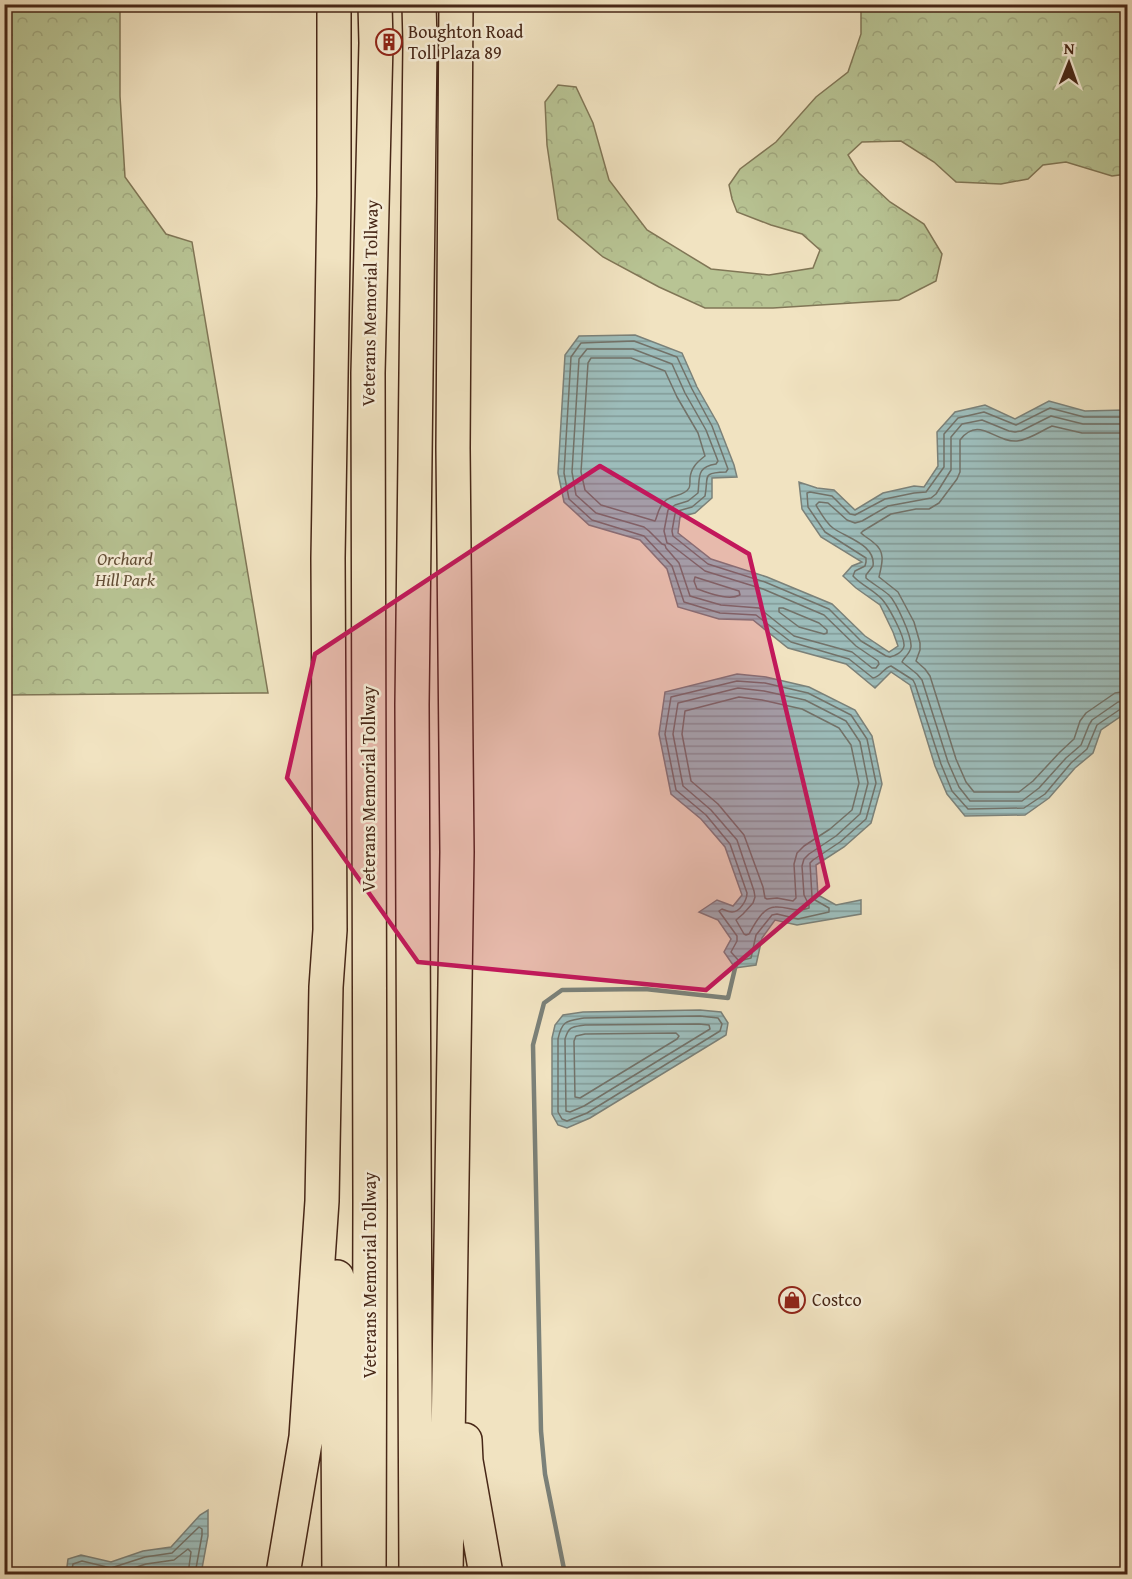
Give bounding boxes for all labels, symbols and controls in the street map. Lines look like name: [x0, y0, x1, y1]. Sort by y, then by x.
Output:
place label: Boughton Road Toll Plaza 89: [408, 18, 524, 66]
building icon: Boughton Road Toll Plaza 89: [374, 27, 404, 57]
north arrow: [1039, 33, 1099, 93]
text: N: [1064, 36, 1075, 60]
street label: Veterans Memorial Tollway: [354, 199, 385, 407]
park label: Orchard Hill Park: [94, 545, 156, 593]
street label: Veterans Memorial Tollway: [355, 686, 382, 892]
street label: Veterans Memorial Tollway: [356, 1172, 383, 1378]
shop icon: Costco: [777, 1285, 807, 1315]
place label: Costco: [812, 1286, 862, 1313]

